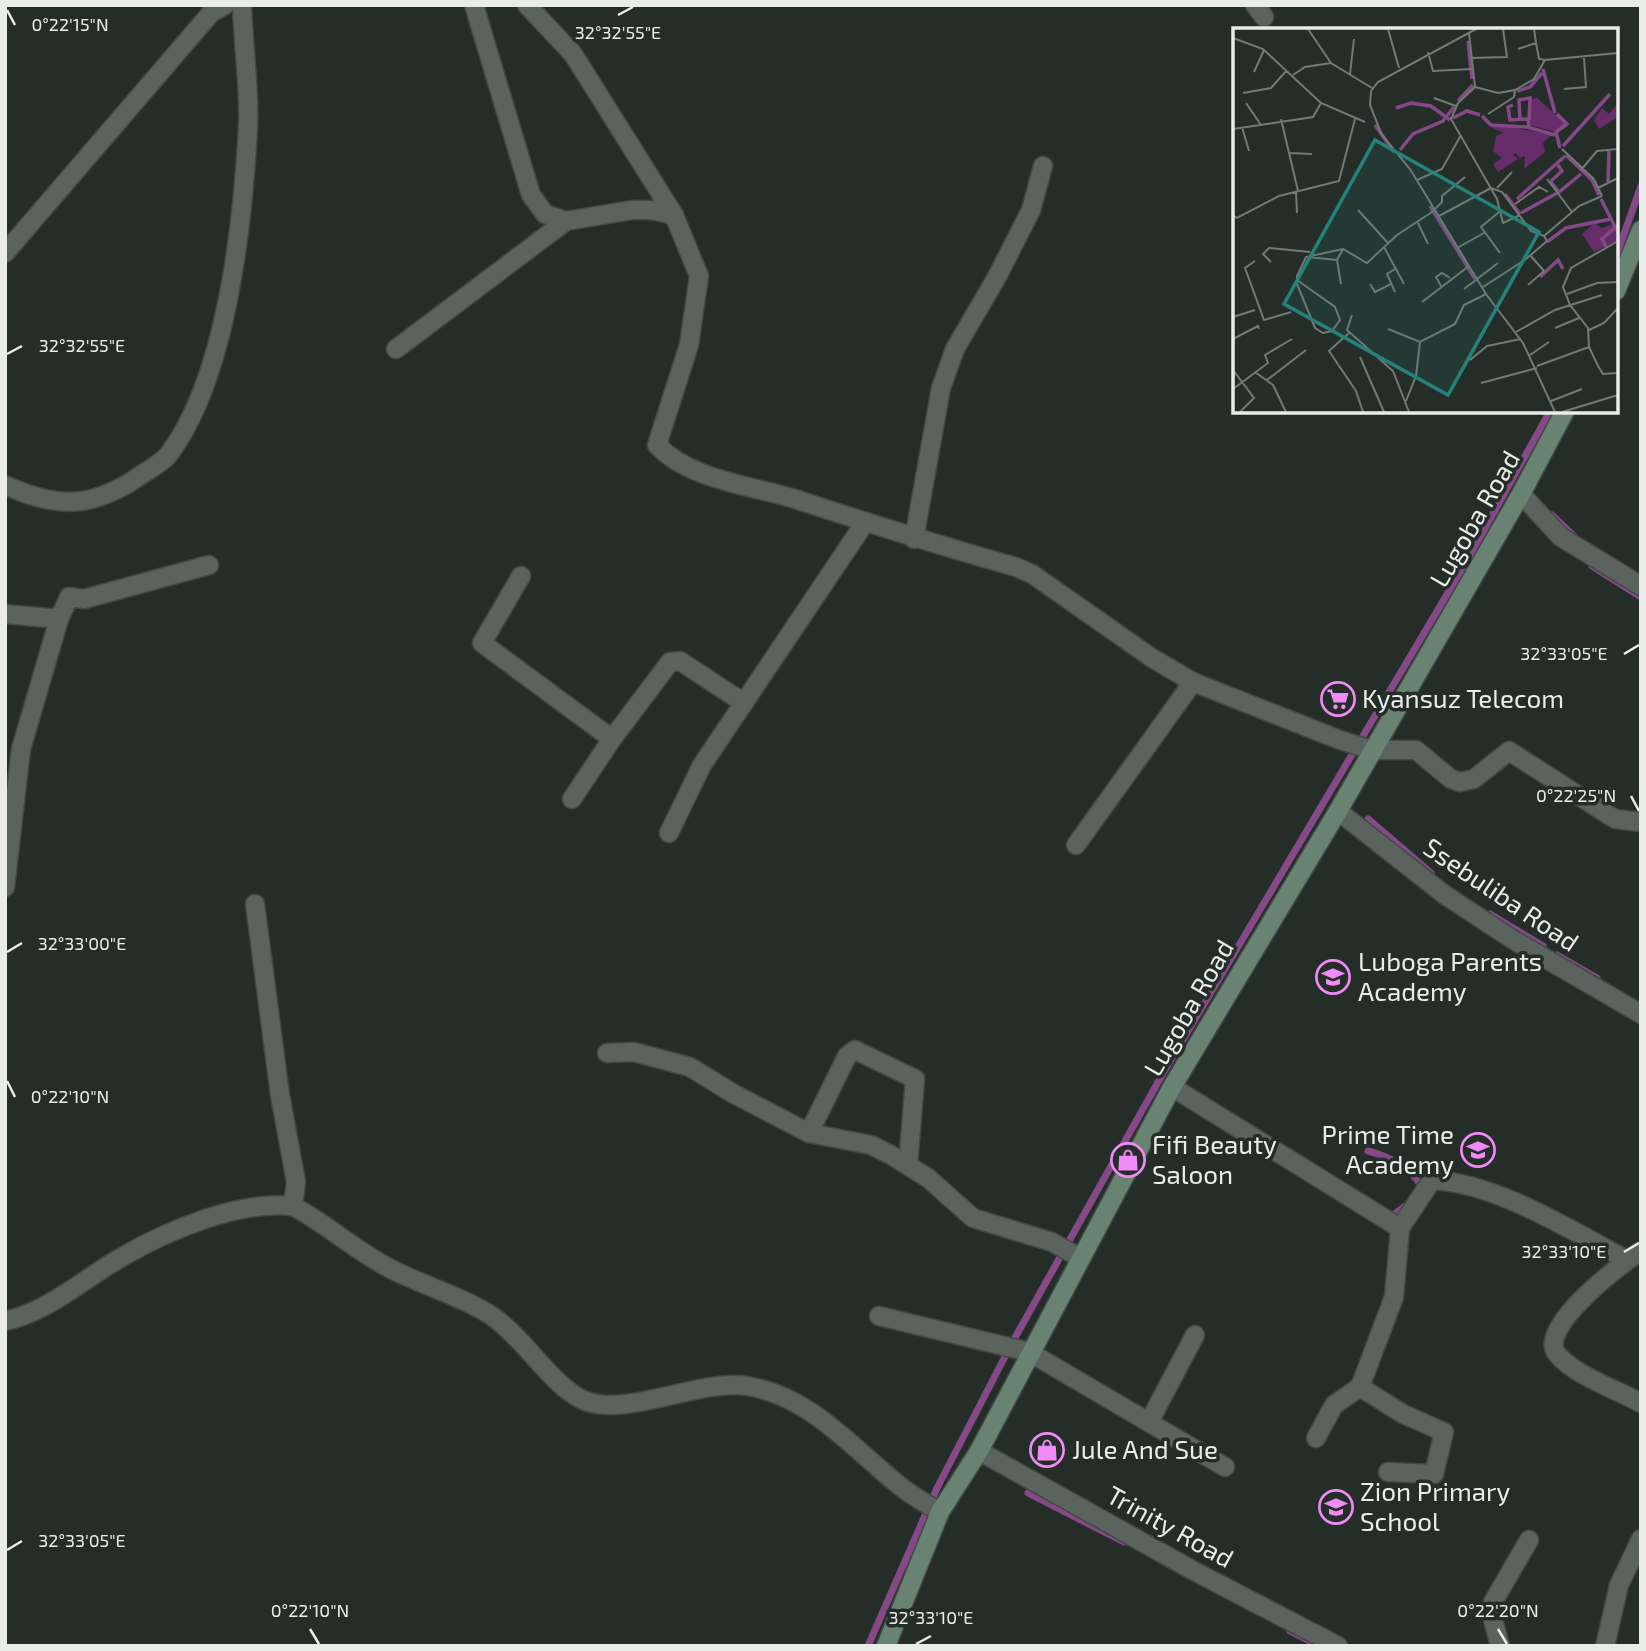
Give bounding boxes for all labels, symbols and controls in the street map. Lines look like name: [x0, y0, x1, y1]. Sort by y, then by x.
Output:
text: 0°22'15"N: [31, 13, 109, 35]
text: 32°32'55"E: [575, 21, 661, 43]
inset map: [1233, 28, 1618, 413]
text: 32°32'55"E: [39, 334, 125, 356]
street label: Lugoba Road: [1422, 445, 1525, 592]
text: 32°33'05"E: [1520, 642, 1608, 664]
supermarket icon: Kyansuz Telecom: [1319, 680, 1357, 718]
place label: Kyansuz Telecom: [1362, 682, 1564, 713]
text: 0°22'25"N: [1536, 784, 1616, 806]
street label: Ssebuliba Road: [1418, 830, 1585, 957]
text: 32°33'00"E: [38, 932, 126, 954]
street label: Lugoba Road: [1136, 934, 1239, 1081]
place label: Luboga Parents Academy: [1358, 945, 1542, 1006]
school or university icon: Luboga Parents Academy: [1314, 958, 1352, 996]
text: 0°22'10"N: [31, 1085, 109, 1107]
place label: Prime Time Academy: [1322, 1118, 1454, 1179]
place label: Fifi Beauty Saloon: [1152, 1128, 1277, 1189]
school or university icon: Prime Time Academy: [1459, 1131, 1497, 1169]
shop icon: Fifi Beauty Saloon: [1109, 1141, 1147, 1179]
text: 32°33'10"E: [1522, 1240, 1606, 1262]
shop icon: Jule And Sue: [1028, 1431, 1066, 1469]
place label: Jule And Sue: [1072, 1433, 1218, 1464]
place label: Zion Primary School: [1360, 1475, 1511, 1536]
street label: Trinity Road: [1102, 1478, 1239, 1573]
school or university icon: Zion Primary School: [1317, 1488, 1355, 1526]
text: 32°33'05"E: [38, 1529, 126, 1551]
text: 0°22'10"N: [271, 1599, 349, 1621]
text: 0°22'20"N: [1457, 1599, 1539, 1621]
text: 32°33'10"E: [889, 1606, 973, 1628]

